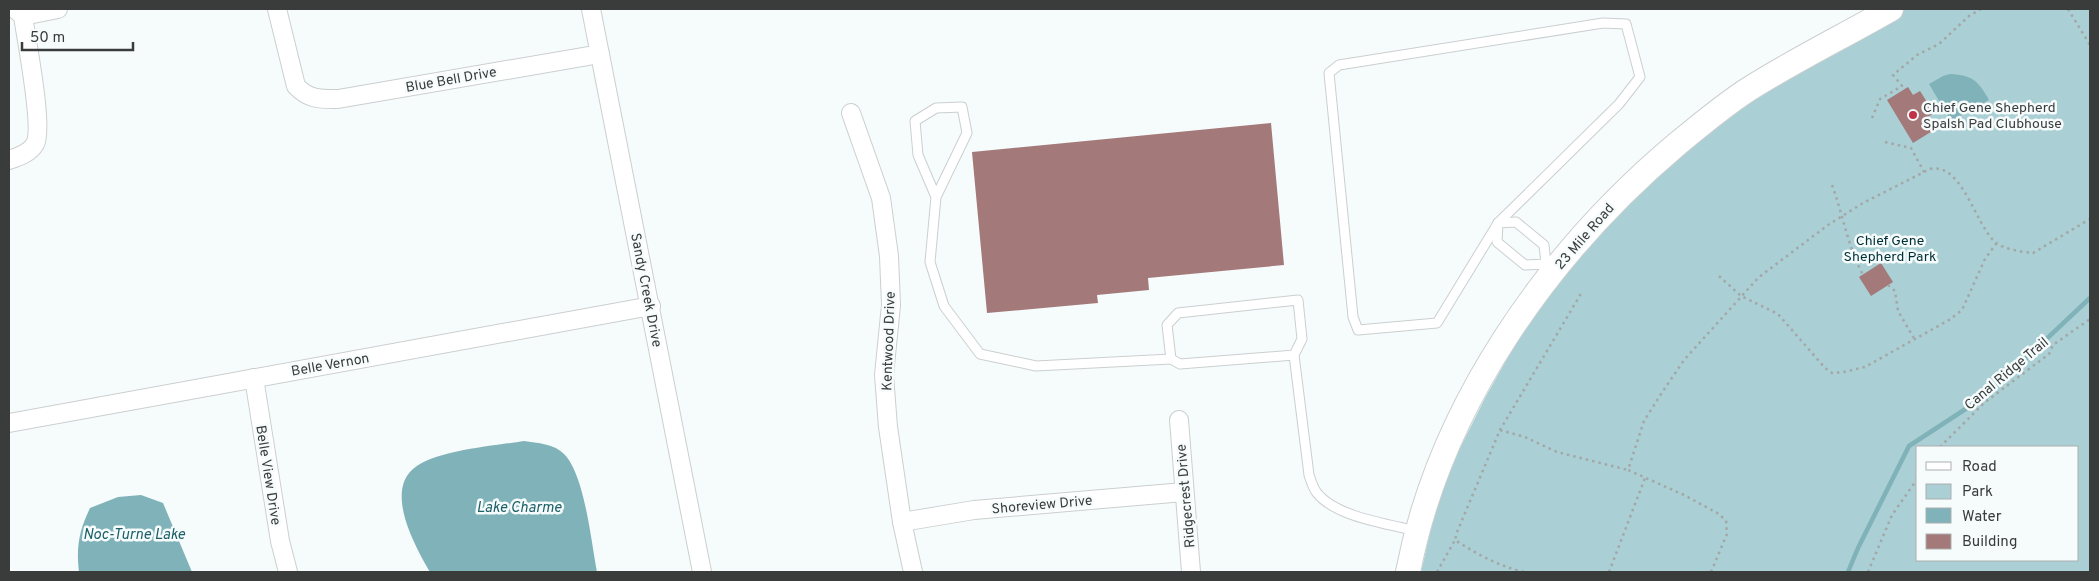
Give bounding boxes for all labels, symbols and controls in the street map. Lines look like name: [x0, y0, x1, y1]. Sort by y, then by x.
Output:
scale bar: [22, 20, 134, 52]
text: 50 m: [30, 29, 65, 48]
street label: Blue Bell Drive: [404, 64, 498, 97]
place label: Chief Gene Shepherd Spalsh Pad Clubhouse: [1923, 100, 2062, 133]
marker: Chief Gene Shepherd Spalsh Pad Clubhouse: [1907, 109, 1919, 121]
street label: 23 Mile Road: [1552, 200, 1618, 274]
street label: Sandy Creek Drive: [626, 232, 665, 349]
park label: Chief Gene Shepherd Park: [1844, 233, 1936, 266]
street label: Kentwood Drive: [879, 291, 900, 391]
street label: Canal Ridge Trail: [1962, 334, 2052, 414]
street label: Belle Vernon: [290, 350, 371, 381]
street label: Belle View Drive: [251, 424, 284, 526]
street label: Ridgecrest Drive: [1173, 443, 1199, 548]
legend: [1916, 446, 2079, 561]
text: Road: [1962, 458, 1997, 477]
text: Park: [1962, 483, 1993, 502]
street label: Shoreview Drive: [991, 493, 1093, 518]
water label: Lake Charme: [477, 499, 562, 518]
text: Water: [1962, 508, 2002, 527]
water label: Noc-Turne Lake: [83, 526, 185, 545]
text: Building: [1962, 533, 2017, 552]

